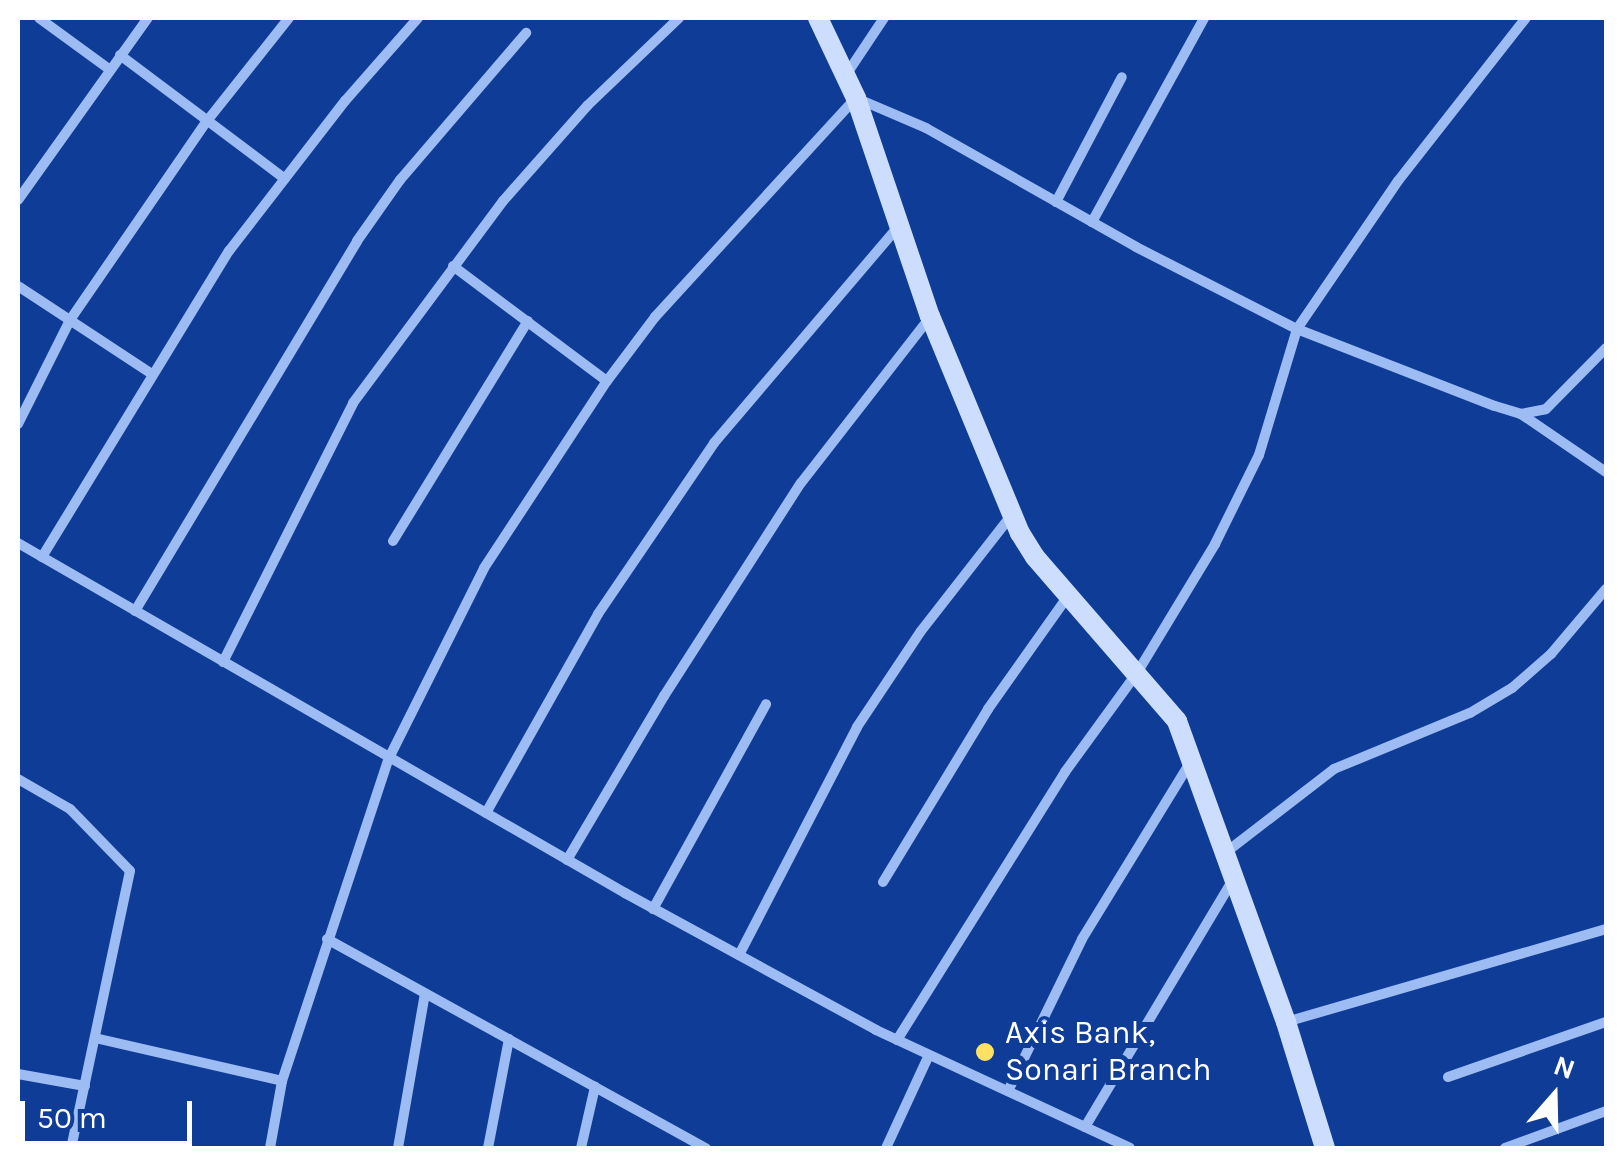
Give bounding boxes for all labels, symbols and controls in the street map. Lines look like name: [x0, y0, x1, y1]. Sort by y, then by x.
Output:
place label: Axis Bank, Sonari Branch: [1005, 1015, 1212, 1090]
marker: Axis Bank, Sonari Branch: [974, 1041, 996, 1063]
north arrow: [1504, 1046, 1604, 1146]
text: N: [1549, 1048, 1580, 1086]
scale bar: [25, 1081, 198, 1143]
text: 50 m: [37, 1100, 107, 1136]

